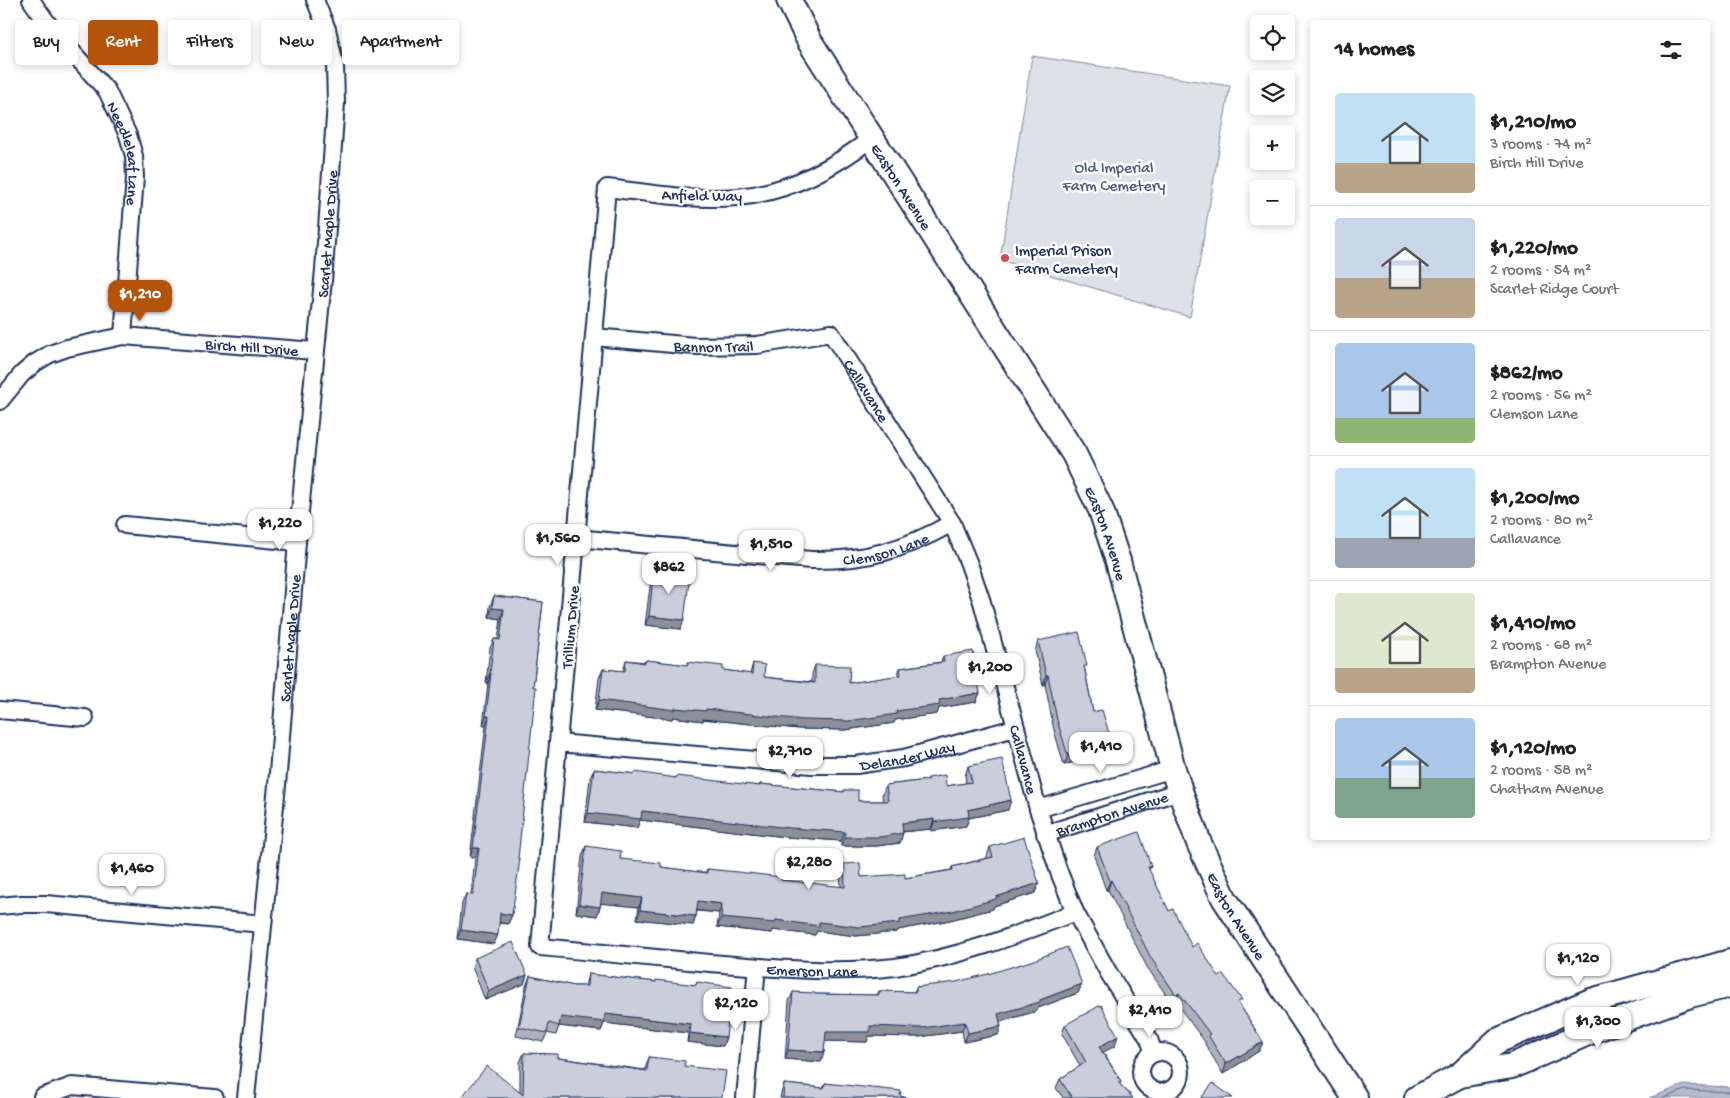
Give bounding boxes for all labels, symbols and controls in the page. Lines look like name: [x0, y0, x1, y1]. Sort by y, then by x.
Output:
map controls: [1250, 15, 1295, 225]
button: locate: [1250, 15, 1295, 60]
chip: Buy: [15, 20, 78, 65]
chip: Rent: [88, 20, 158, 65]
chip: Filters: [168, 20, 251, 65]
chip: New: [261, 20, 332, 65]
chip: Apartment: [342, 20, 459, 65]
icon: filters: [1657, 36, 1685, 64]
text: 14 homes: [1335, 38, 1414, 63]
button: layers: [1250, 70, 1295, 115]
street label: Needleleaf Lane: [101, 99, 141, 207]
text: $1,210/mo: [1490, 111, 1576, 136]
icon: home: [1375, 113, 1435, 173]
button: +: [1250, 125, 1295, 170]
text: 3 rooms · 74 m²: [1490, 136, 1592, 155]
street label: Easton Avenue: [865, 141, 934, 235]
text: Birch Hill Drive: [1490, 155, 1583, 174]
park label: Old Imperial Farm Cemetery: [1062, 160, 1166, 197]
street label: Scarlet Maple Drive: [315, 169, 344, 299]
button: −: [1250, 180, 1295, 225]
street label: Anfield Way: [661, 187, 743, 208]
text: $1,220/mo: [1490, 237, 1578, 262]
icon: home: [1375, 238, 1435, 298]
place label: Imperial Prison Farm Cemetery: [1014, 243, 1118, 280]
marker: Imperial Prison Farm Cemetery: [999, 252, 1011, 264]
text: 2 rooms · 54 m²: [1490, 262, 1591, 281]
pin: $1,210: [99, 280, 181, 322]
text: Scarlet Ridge Court: [1490, 281, 1619, 300]
text: $1,210: [119, 286, 161, 305]
street label: Birch Hill Drive: [203, 336, 300, 363]
street label: Bannon Trail: [672, 338, 754, 359]
street label: Callavance: [837, 357, 892, 427]
text: $862/mo: [1490, 362, 1563, 387]
icon: home: [1375, 363, 1435, 423]
text: 2 rooms · 56 m²: [1490, 387, 1592, 406]
text: Clemson Lane: [1490, 406, 1578, 425]
street label: Easton Avenue: [1078, 484, 1129, 584]
text: $1,200/mo: [1490, 487, 1580, 512]
icon: home: [1375, 488, 1435, 548]
pin: $1,220: [239, 508, 321, 551]
text: 2 rooms · 80 m²: [1490, 512, 1593, 531]
text: $1,220: [258, 515, 302, 534]
pin: $1,560: [517, 524, 599, 566]
text: $1,560: [536, 530, 580, 549]
pin: $1,510: [730, 530, 812, 572]
street label: Clemson Lane: [842, 530, 933, 572]
text: Callavance: [1490, 531, 1561, 550]
text: $1,510: [750, 536, 792, 555]
pin: $862: [639, 552, 699, 595]
text: $862: [653, 559, 685, 578]
street label: Scarlet Maple Drive: [278, 573, 307, 703]
street label: Trillium Drive: [559, 584, 586, 671]
text: $1,410/mo: [1490, 612, 1576, 637]
icon: home: [1375, 613, 1435, 673]
text: 2 rooms · 68 m²: [1490, 637, 1592, 656]
pin: $1,200: [949, 652, 1031, 695]
text: Brampton Avenue: [1490, 656, 1606, 675]
text: $1,200: [968, 659, 1012, 678]
street label: Callavance: [1003, 723, 1040, 797]
pin: $1,410: [1060, 732, 1142, 774]
pin: $2,710: [749, 736, 831, 779]
text: $1,120/mo: [1490, 737, 1576, 762]
text: $1,410: [1080, 738, 1122, 757]
icon: home: [1375, 738, 1435, 798]
street label: Delander Way: [858, 739, 957, 777]
text: $2,710: [768, 743, 812, 762]
text: 2 rooms · 58 m²: [1490, 762, 1592, 781]
text: Chatham Avenue: [1490, 781, 1603, 800]
street label: Brampton Avenue: [1053, 789, 1172, 843]
pin: $2,280: [768, 848, 850, 890]
pin: $1,460: [91, 854, 173, 896]
text: $2,280: [786, 854, 832, 873]
text: $1,460: [110, 860, 154, 879]
street label: Easton Avenue: [1201, 870, 1269, 965]
pin: $1,120: [1537, 944, 1619, 986]
text: $1,120: [1557, 950, 1599, 969]
street label: Emerson Lane: [766, 961, 859, 983]
pin: $2,120: [695, 988, 777, 1031]
text: $2,120: [714, 995, 758, 1014]
pin: $2,410: [1109, 996, 1191, 1038]
text: $2,410: [1128, 1002, 1172, 1021]
pin: $1,300: [1557, 1006, 1639, 1049]
text: $1,300: [1575, 1013, 1621, 1032]

